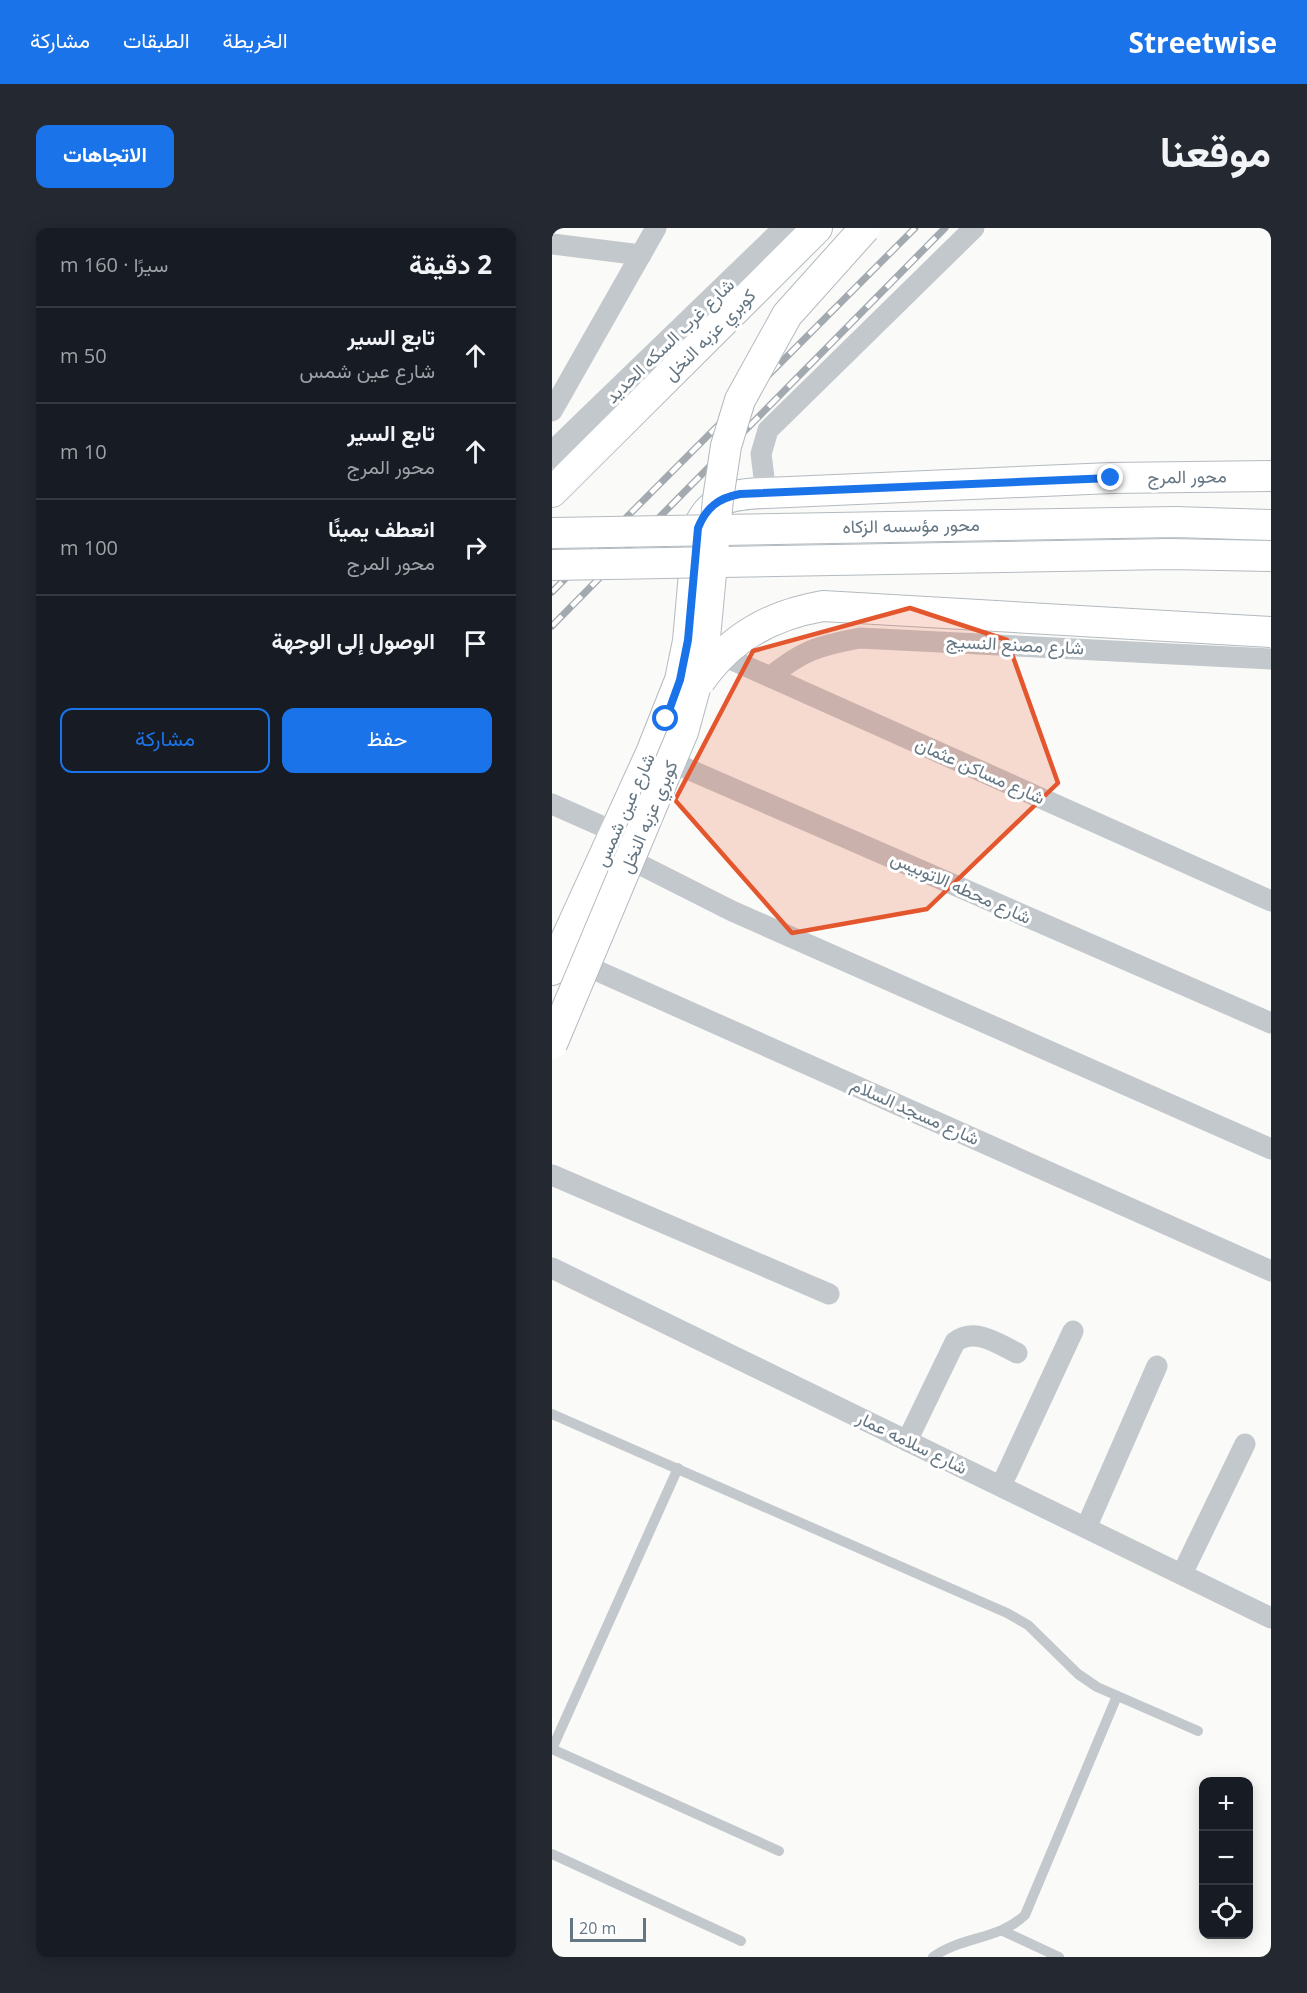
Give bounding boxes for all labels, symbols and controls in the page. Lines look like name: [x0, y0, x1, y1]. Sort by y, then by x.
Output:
text: Streetwise: [1128, 23, 1277, 61]
text: مشاركة: [30, 26, 90, 54]
text: الطبقات: [123, 26, 190, 54]
text: الخريطة: [223, 26, 288, 54]
text: موقعنا: [1160, 122, 1271, 179]
button: الاتجاهات: [36, 125, 174, 188]
text: 2 دقيقة: [409, 246, 492, 282]
text: سيرًا · 160 m: [60, 251, 168, 278]
street label: شارع غرب السكه الحديد: [600, 272, 740, 409]
street label: كوبري عزبه النخل: [658, 283, 763, 388]
text: تابع السير: [347, 321, 435, 351]
icon: ahead: [459, 339, 492, 372]
text: 50 m: [60, 342, 107, 369]
text: شارع عين شمس: [300, 357, 435, 384]
text: تابع السير: [347, 417, 435, 447]
icon: ahead: [459, 435, 492, 468]
text: 10 m: [60, 438, 107, 465]
text: محور المرج: [347, 453, 435, 480]
street label: محور المرج: [1147, 463, 1227, 490]
route end: [1097, 464, 1123, 490]
street label: محور مؤسسه الزكاه: [842, 512, 980, 538]
text: انعطف يمينًا: [328, 513, 435, 543]
icon: right: [459, 531, 492, 564]
text: 100 m: [60, 534, 118, 561]
text: محور المرج: [347, 549, 435, 576]
text: الوصول إلى الوجهة: [271, 625, 435, 655]
icon: arrive: [459, 627, 492, 660]
street label: شارع مصنع النسيج: [945, 628, 1085, 661]
route start: [652, 705, 678, 731]
button: مشاركة: [60, 708, 270, 773]
button: حفظ: [282, 708, 492, 773]
street label: شارع مساكن عثمان: [912, 731, 1049, 810]
street label: شارع عين شمس: [588, 749, 661, 871]
street label: كوبري عزبه النخل: [613, 756, 686, 878]
street label: شارع محطه الاتوبيس: [887, 845, 1035, 930]
street label: شارع مسجد السلام: [847, 1072, 983, 1151]
street label: شارع سلامه عمار: [852, 1405, 972, 1480]
map controls: [1199, 1777, 1253, 1939]
button: +: [1199, 1777, 1253, 1831]
button: −: [1199, 1831, 1253, 1885]
button: locate: [1199, 1885, 1253, 1939]
scale bar: [570, 1915, 646, 1942]
text: 20 m: [579, 1917, 616, 1939]

